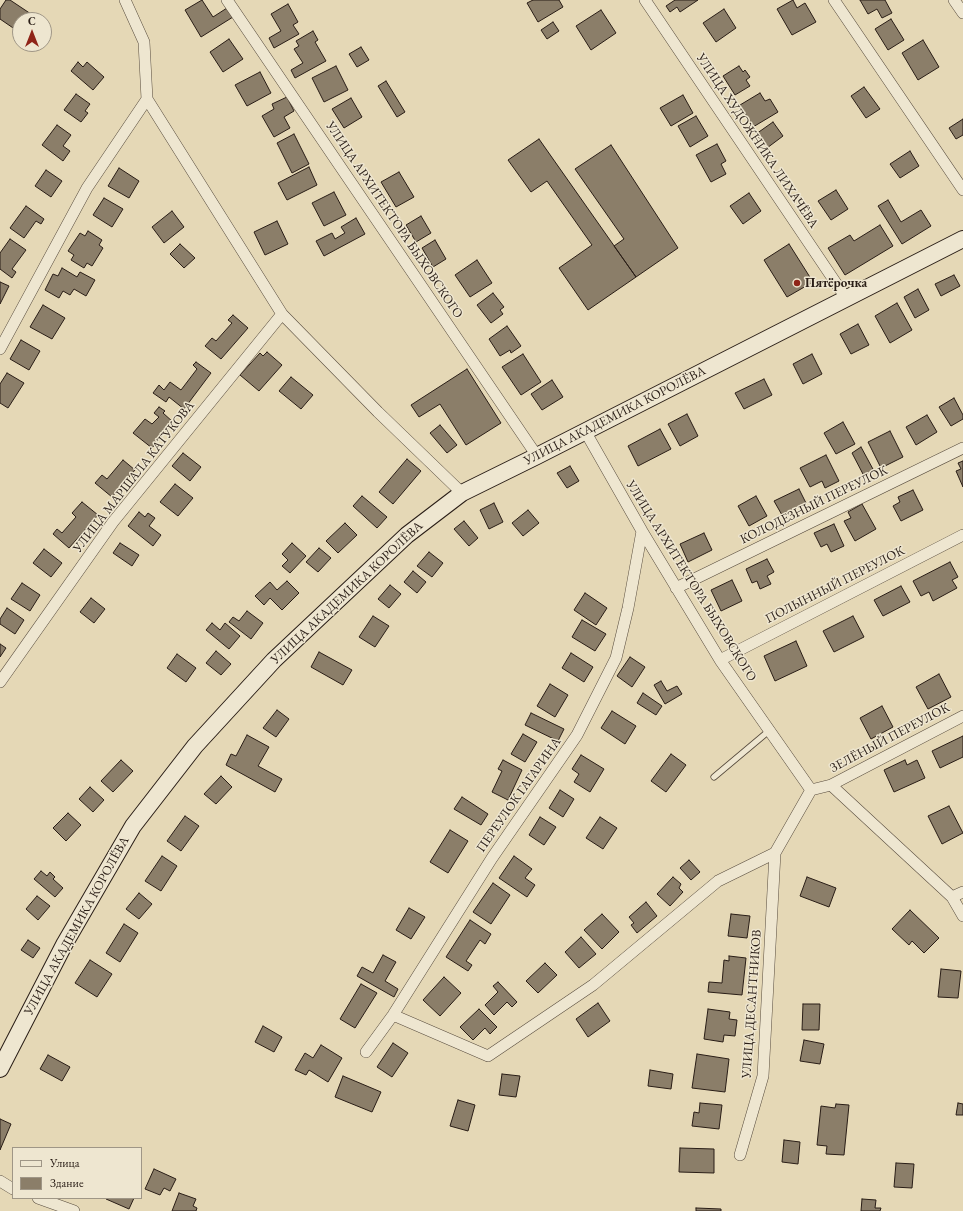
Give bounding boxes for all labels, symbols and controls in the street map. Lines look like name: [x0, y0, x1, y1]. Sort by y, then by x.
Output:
north arrow: [12, 12, 52, 52]
text: С: [28, 14, 36, 28]
street label: УЛИЦА ХУДОЖНИКА ЛИХАЧЁВА: [693, 51, 821, 231]
street label: УЛИЦА АРХИТЕКТОРА БЫХОВСКОГО: [322, 119, 466, 321]
place label: Пятёрочка: [805, 275, 867, 291]
marker: Пятёрочка: [792, 278, 802, 288]
street label: УЛИЦА АКАДЕМИКА КОРОЛЁВА: [521, 363, 709, 469]
street label: УЛИЦА МАРШАЛА КАТУКОВА: [70, 398, 198, 556]
street label: КОЛОДЕЗНЫЙ ПЕРЕУЛОК: [738, 462, 890, 548]
street label: УЛИЦА АРХИТЕКТОРА БЫХОВСКОГО: [622, 478, 760, 684]
street label: УЛИЦА АКАДЕМИКА КОРОЛЁВА: [268, 518, 426, 668]
street label: ПОЛЫННЫЙ ПЕРЕУЛОК: [763, 543, 907, 627]
street label: ЗЕЛЁНЫЙ ПЕРЕУЛОК: [828, 700, 952, 776]
street label: ПЕРЕУЛОК ГАГАРИНА: [473, 735, 565, 855]
street label: УЛИЦА АКАДЕМИКА КОРОЛЁВА: [21, 834, 133, 1018]
street label: УЛИЦА ДЕСАНТНИКОВ: [739, 929, 765, 1079]
legend: [12, 1147, 142, 1199]
text: Улица: [50, 1155, 80, 1171]
text: Здание: [50, 1175, 84, 1191]

